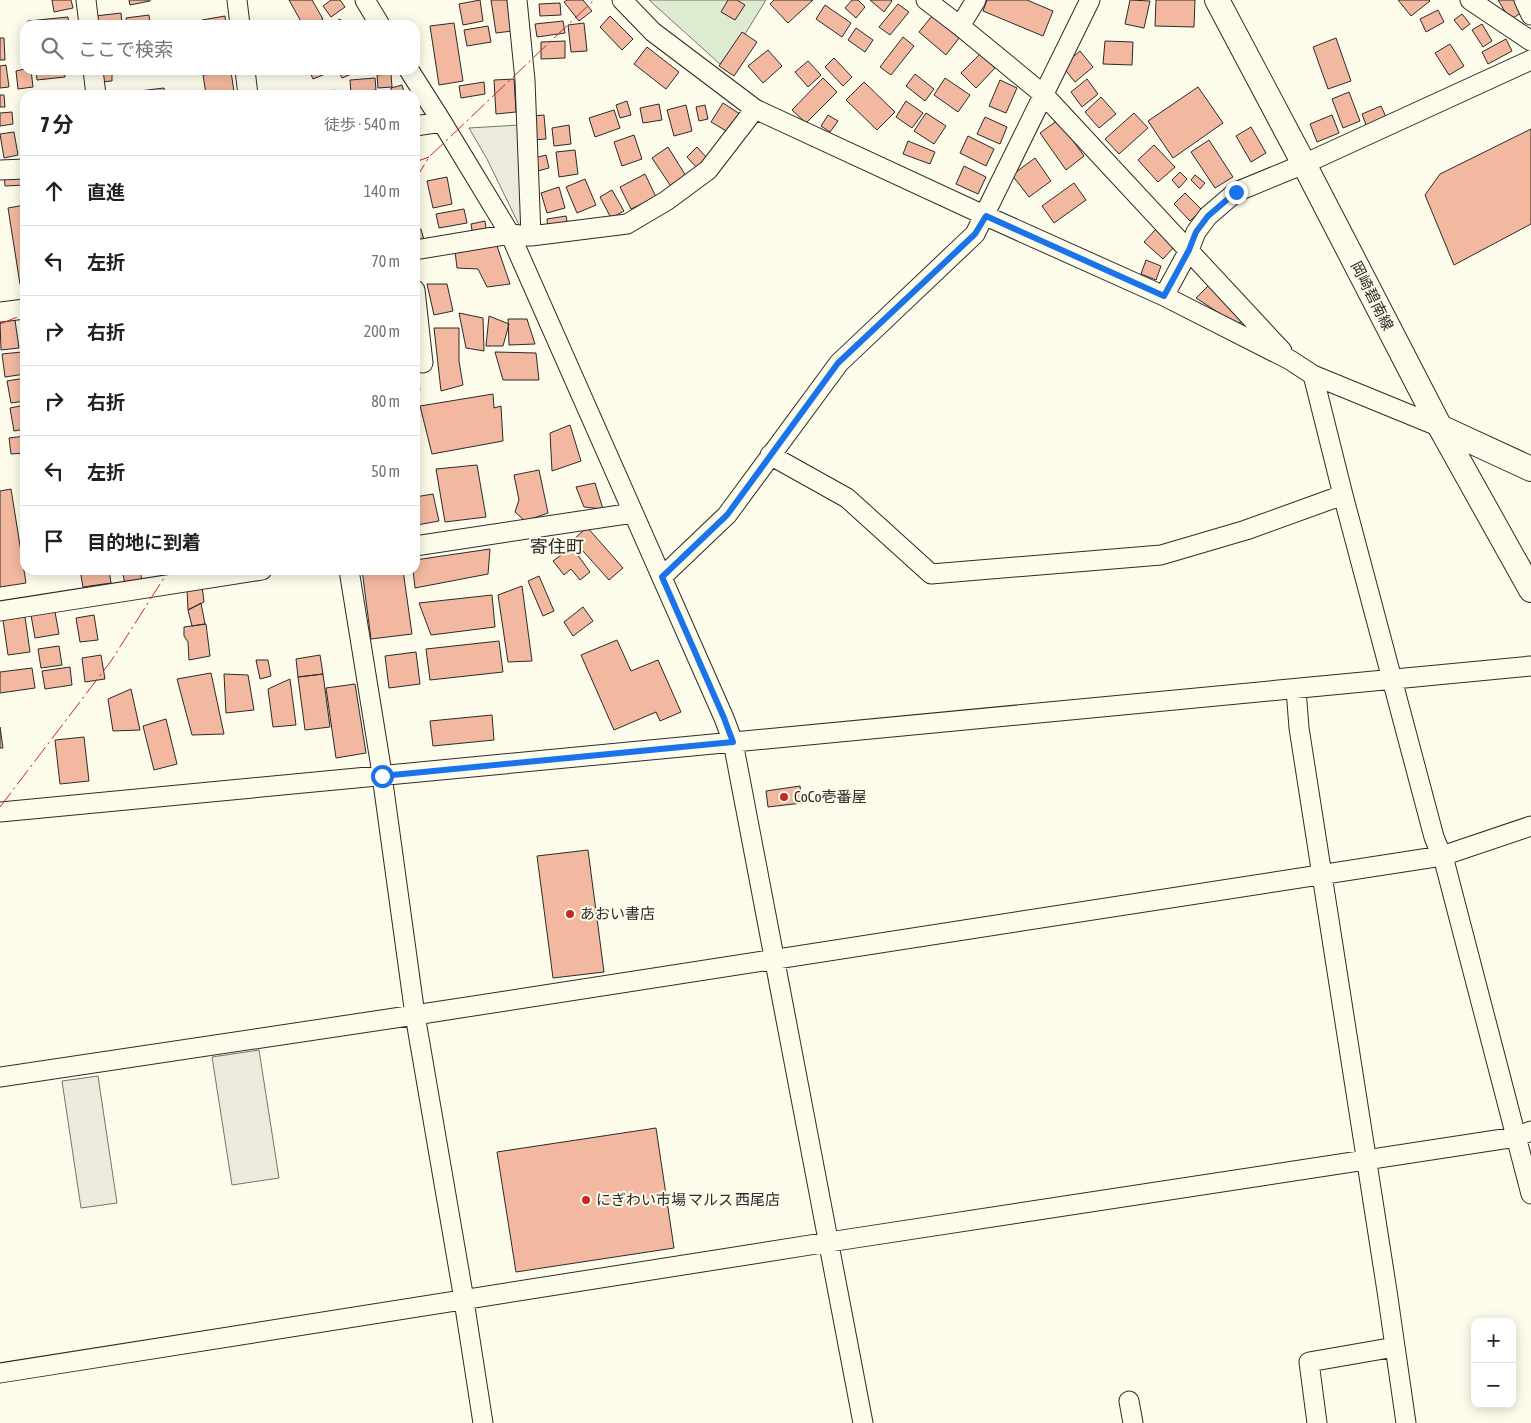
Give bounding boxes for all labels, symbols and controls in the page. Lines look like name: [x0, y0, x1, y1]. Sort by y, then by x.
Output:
search box: [20, 20, 420, 75]
icon: search: [38, 34, 66, 62]
text: ここで検索: [78, 38, 173, 60]
text: 7 分: [40, 112, 74, 136]
text: 徒歩 · 540 m: [324, 115, 400, 133]
icon: ahead: [40, 177, 68, 205]
text: 直進: [87, 181, 125, 203]
route end: [1225, 181, 1248, 204]
text: 140 m: [364, 182, 400, 200]
icon: left: [40, 247, 68, 275]
text: 左折: [87, 251, 125, 273]
text: 70 m: [371, 252, 400, 270]
street label: 岡崎碧南線: [1348, 258, 1397, 333]
icon: right: [40, 317, 68, 345]
text: 右折: [87, 321, 125, 343]
text: 200 m: [364, 322, 400, 340]
icon: right: [40, 387, 68, 415]
text: 右折: [87, 391, 125, 413]
text: 80 m: [371, 392, 400, 410]
icon: left: [40, 457, 68, 485]
text: 左折: [87, 461, 125, 483]
text: 50 m: [371, 462, 400, 480]
icon: arrive: [40, 527, 68, 555]
text: 目的地に到着: [87, 531, 201, 553]
district label: 寄住町: [530, 536, 584, 557]
route start: [371, 765, 394, 788]
place label: CoCo壱番屋: [794, 788, 867, 805]
marker: CoCo壱番屋: [778, 791, 790, 803]
place label: あおい書店: [580, 905, 655, 922]
marker: あおい書店: [564, 908, 576, 920]
place label: にぎわい市場 マルス 西尾店: [596, 1191, 780, 1208]
marker: にぎわい市場 マルス 西尾店: [580, 1194, 592, 1206]
map controls: [1471, 1318, 1516, 1408]
button: +: [1471, 1318, 1516, 1363]
button: −: [1471, 1363, 1516, 1408]

